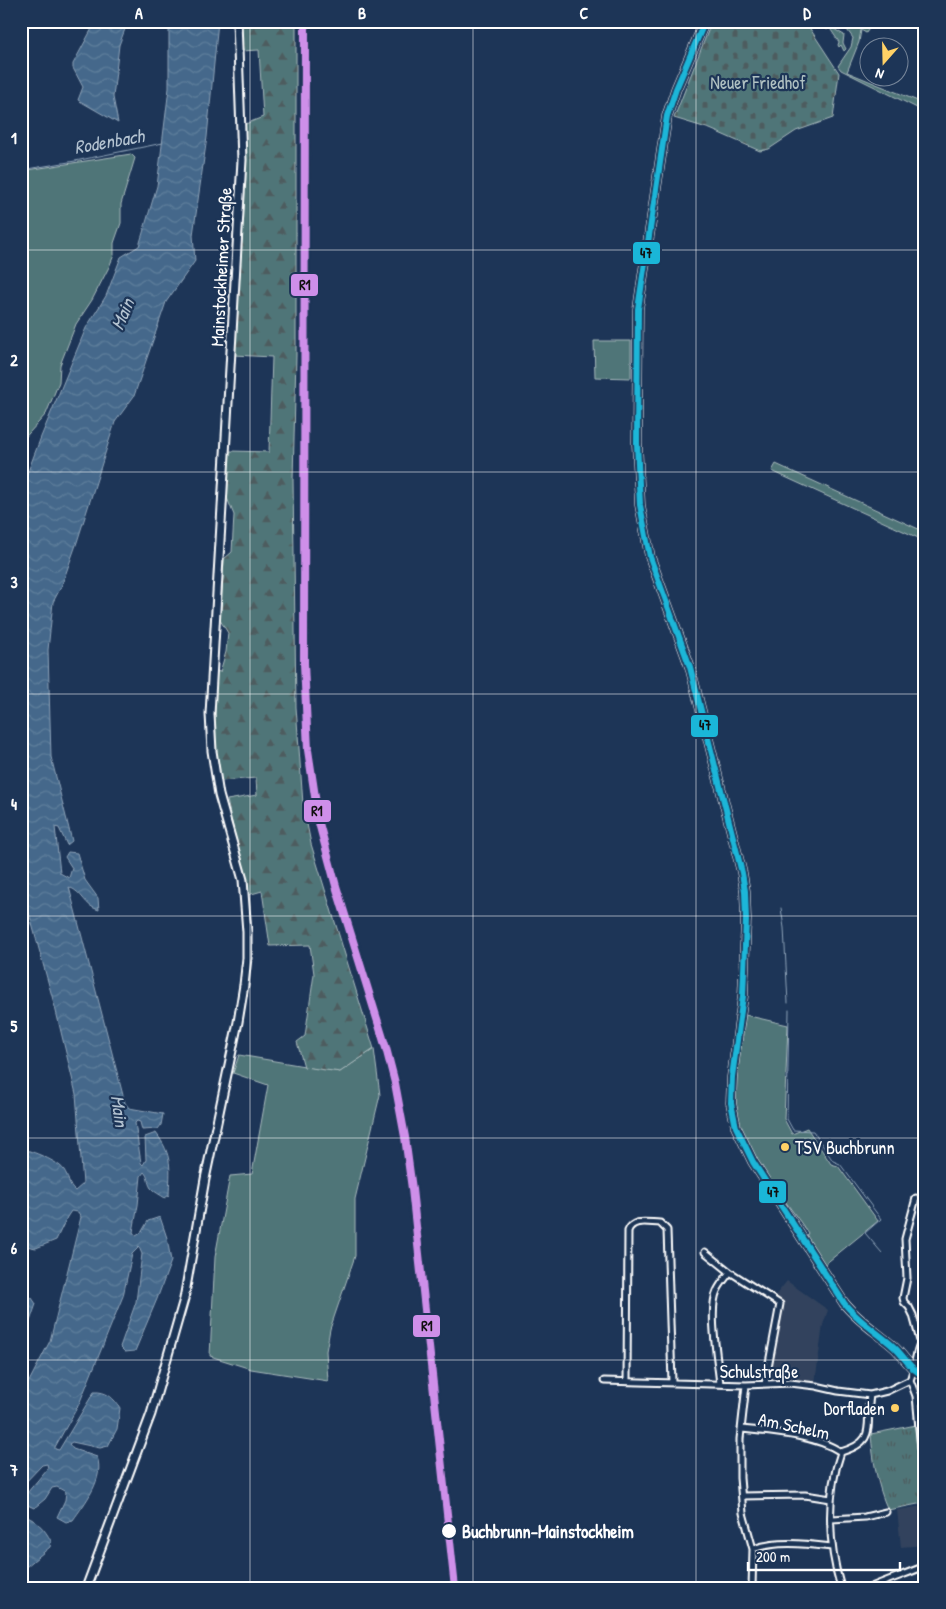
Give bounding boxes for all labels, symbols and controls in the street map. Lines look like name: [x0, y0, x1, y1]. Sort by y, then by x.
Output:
text: A: [135, 2, 143, 24]
text: B: [358, 2, 366, 24]
text: C: [580, 2, 589, 24]
text: D: [803, 2, 811, 24]
north arrow: [858, 38, 908, 88]
text: N: [872, 64, 886, 85]
park label: Neuer Friedhof: [710, 70, 806, 95]
water label: Rodenbach: [72, 122, 148, 160]
text: 1: [11, 127, 17, 149]
street label: Mainstockheimer Straße: [204, 187, 238, 347]
line badge: 47: [632, 241, 661, 265]
text: 47: [640, 243, 652, 262]
line badge: R1: [290, 273, 319, 297]
text: R1: [299, 275, 311, 294]
water label: Main: [104, 293, 141, 334]
text: 2: [10, 349, 18, 371]
text: 3: [10, 571, 18, 593]
line badge: 47: [690, 714, 719, 738]
text: 47: [699, 715, 711, 734]
text: 4: [11, 793, 17, 815]
line badge: R1: [303, 799, 332, 823]
text: R1: [311, 801, 323, 820]
text: 5: [11, 1015, 18, 1037]
water label: Main: [105, 1094, 135, 1130]
place label: TSV Buchbrunn: [795, 1135, 895, 1160]
marker: TSV Buchbrunn: [779, 1141, 791, 1153]
line badge: 47: [758, 1180, 787, 1204]
text: 47: [767, 1182, 779, 1201]
text: 6: [11, 1237, 18, 1259]
line badge: R1: [412, 1314, 441, 1338]
text: R1: [421, 1316, 433, 1335]
street label: Schulstraße: [720, 1359, 798, 1384]
place label: Dorfladen: [824, 1396, 885, 1421]
marker: Dorfladen: [889, 1402, 901, 1414]
street label: Am Schelm: [756, 1406, 832, 1446]
text: 7: [9, 1459, 18, 1481]
place label: Buchbrunn-Mainstockheim: [462, 1519, 634, 1544]
marker: Buchbrunn-Mainstockheim: [440, 1522, 458, 1540]
scale bar: [748, 1539, 901, 1571]
text: 200 m: [756, 1546, 790, 1567]

